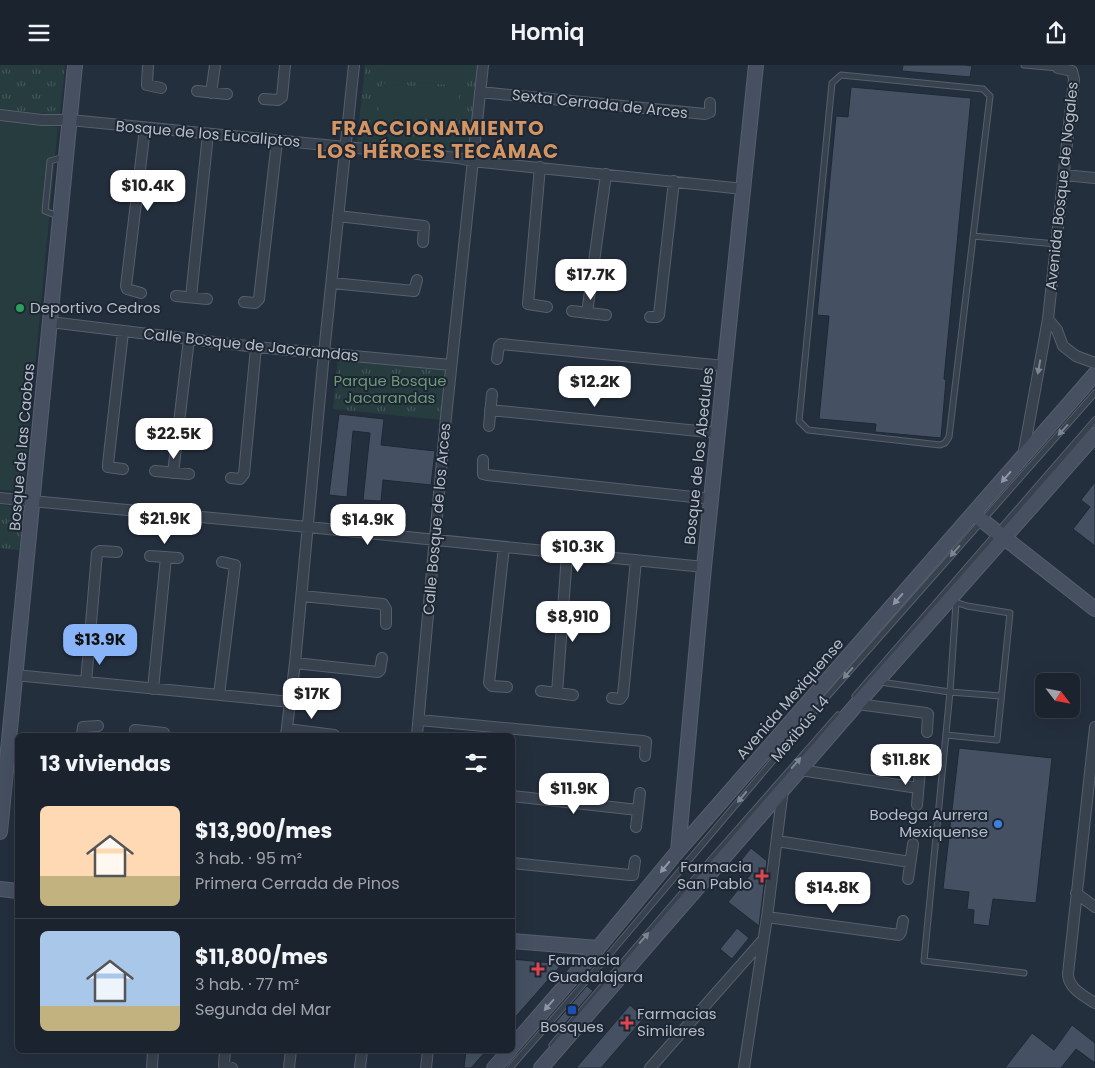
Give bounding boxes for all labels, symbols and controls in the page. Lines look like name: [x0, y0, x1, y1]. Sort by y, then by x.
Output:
text: Homiq: [511, 17, 584, 48]
icon: menu: [25, 19, 53, 47]
icon: share: [1042, 19, 1070, 47]
street label: Avenida Bosque de Nogales: [1040, 80, 1083, 291]
street label: Sexta Cerrada de Arces: [511, 84, 689, 123]
district label: FRACCIONAMIENTO LOS HÉROES TECÁMAC: [317, 114, 559, 165]
street label: Bosque de los Eucaliptos: [115, 115, 301, 152]
pin: $10.4K: [107, 169, 189, 212]
text: $10.4K: [121, 174, 175, 197]
pin: $17.7K: [550, 259, 632, 301]
text: $17.7K: [566, 263, 616, 286]
place label: Deportivo Cedros: [30, 297, 161, 318]
marker: Deportivo Cedros: [14, 302, 26, 314]
street label: Calle Bosque de Jacarandas: [142, 323, 360, 366]
one-way arrow: [1035, 359, 1043, 375]
street label: Bosque de las Caobas: [4, 362, 39, 532]
pin: $12.2K: [554, 365, 636, 408]
street label: Bosque de los Abedules: [679, 366, 718, 546]
park label: Parque Bosque Jacarandas: [333, 370, 447, 408]
text: $12.2K: [570, 370, 620, 393]
pin: $22.5K: [133, 417, 215, 460]
text: $22.5K: [147, 422, 201, 445]
street label: Calle Bosque de los Arces: [418, 422, 455, 616]
one-way arrow: [1057, 424, 1069, 436]
one-way arrow: [1000, 471, 1011, 484]
pin: $21.9K: [124, 503, 206, 545]
pin: $14.9K: [327, 503, 409, 546]
text: $21.9K: [139, 507, 191, 530]
text: $14.9K: [342, 508, 394, 531]
pin: $10.3K: [537, 531, 619, 573]
text: $10.3K: [552, 535, 604, 558]
one-way arrow: [949, 545, 961, 557]
one-way arrow: [893, 593, 904, 606]
pin: $8,910: [532, 601, 614, 643]
text: $8,910: [547, 605, 599, 628]
pin: $13.9K: [59, 623, 141, 666]
text: $13.9K: [74, 628, 126, 651]
street label: Avenida Mexiquense: [731, 634, 848, 764]
one-way arrow: [842, 667, 853, 680]
north arrow: [1035, 673, 1080, 717]
map controls: [1035, 673, 1080, 718]
pin: $17K: [282, 677, 342, 720]
text: $17K: [294, 682, 330, 705]
street label: Mexibús L4: [766, 691, 834, 766]
pin: $11.8K: [865, 743, 947, 786]
text: $11.8K: [882, 748, 930, 771]
text: 13 viviendas: [40, 749, 171, 778]
icon: filters: [462, 749, 490, 777]
one-way arrow: [791, 756, 802, 769]
pin: $11.9K: [533, 773, 615, 815]
text: $11.9K: [550, 777, 598, 800]
one-way arrow: [737, 790, 748, 803]
place label: Bodega Aurrera Mexiquense: [870, 804, 988, 842]
text: $13,900/mes: [195, 816, 332, 845]
marker: Bodega Aurrera Mexiquense: [992, 818, 1004, 830]
icon: home: [80, 826, 140, 886]
text: 3 hab. · 95 m²: [195, 847, 302, 870]
place label: Farmacia San Pablo: [677, 856, 752, 894]
one-way arrow: [660, 860, 671, 873]
marker: Farmacia San Pablo: [756, 870, 768, 882]
pin: $14.8K: [792, 871, 874, 914]
text: Primera Cerrada de Pinos: [195, 872, 400, 895]
text: $14.8K: [806, 876, 860, 899]
one-way arrow: [638, 932, 649, 945]
text: $11,800/mes: [195, 942, 328, 971]
place label: Farmacia Guadalajara: [548, 949, 643, 987]
icon: home: [80, 951, 140, 1011]
marker: Farmacia Guadalajara: [532, 963, 544, 975]
text: 3 hab. · 77 m²: [195, 973, 299, 996]
text: Segunda del Mar: [195, 998, 331, 1021]
one-way arrow: [543, 998, 555, 1010]
place label: Farmacias Similares: [637, 1003, 717, 1041]
marker: Bosques: [566, 1004, 578, 1016]
place label: Bosques: [540, 1016, 604, 1037]
marker: Farmacias Similares: [621, 1017, 633, 1029]

